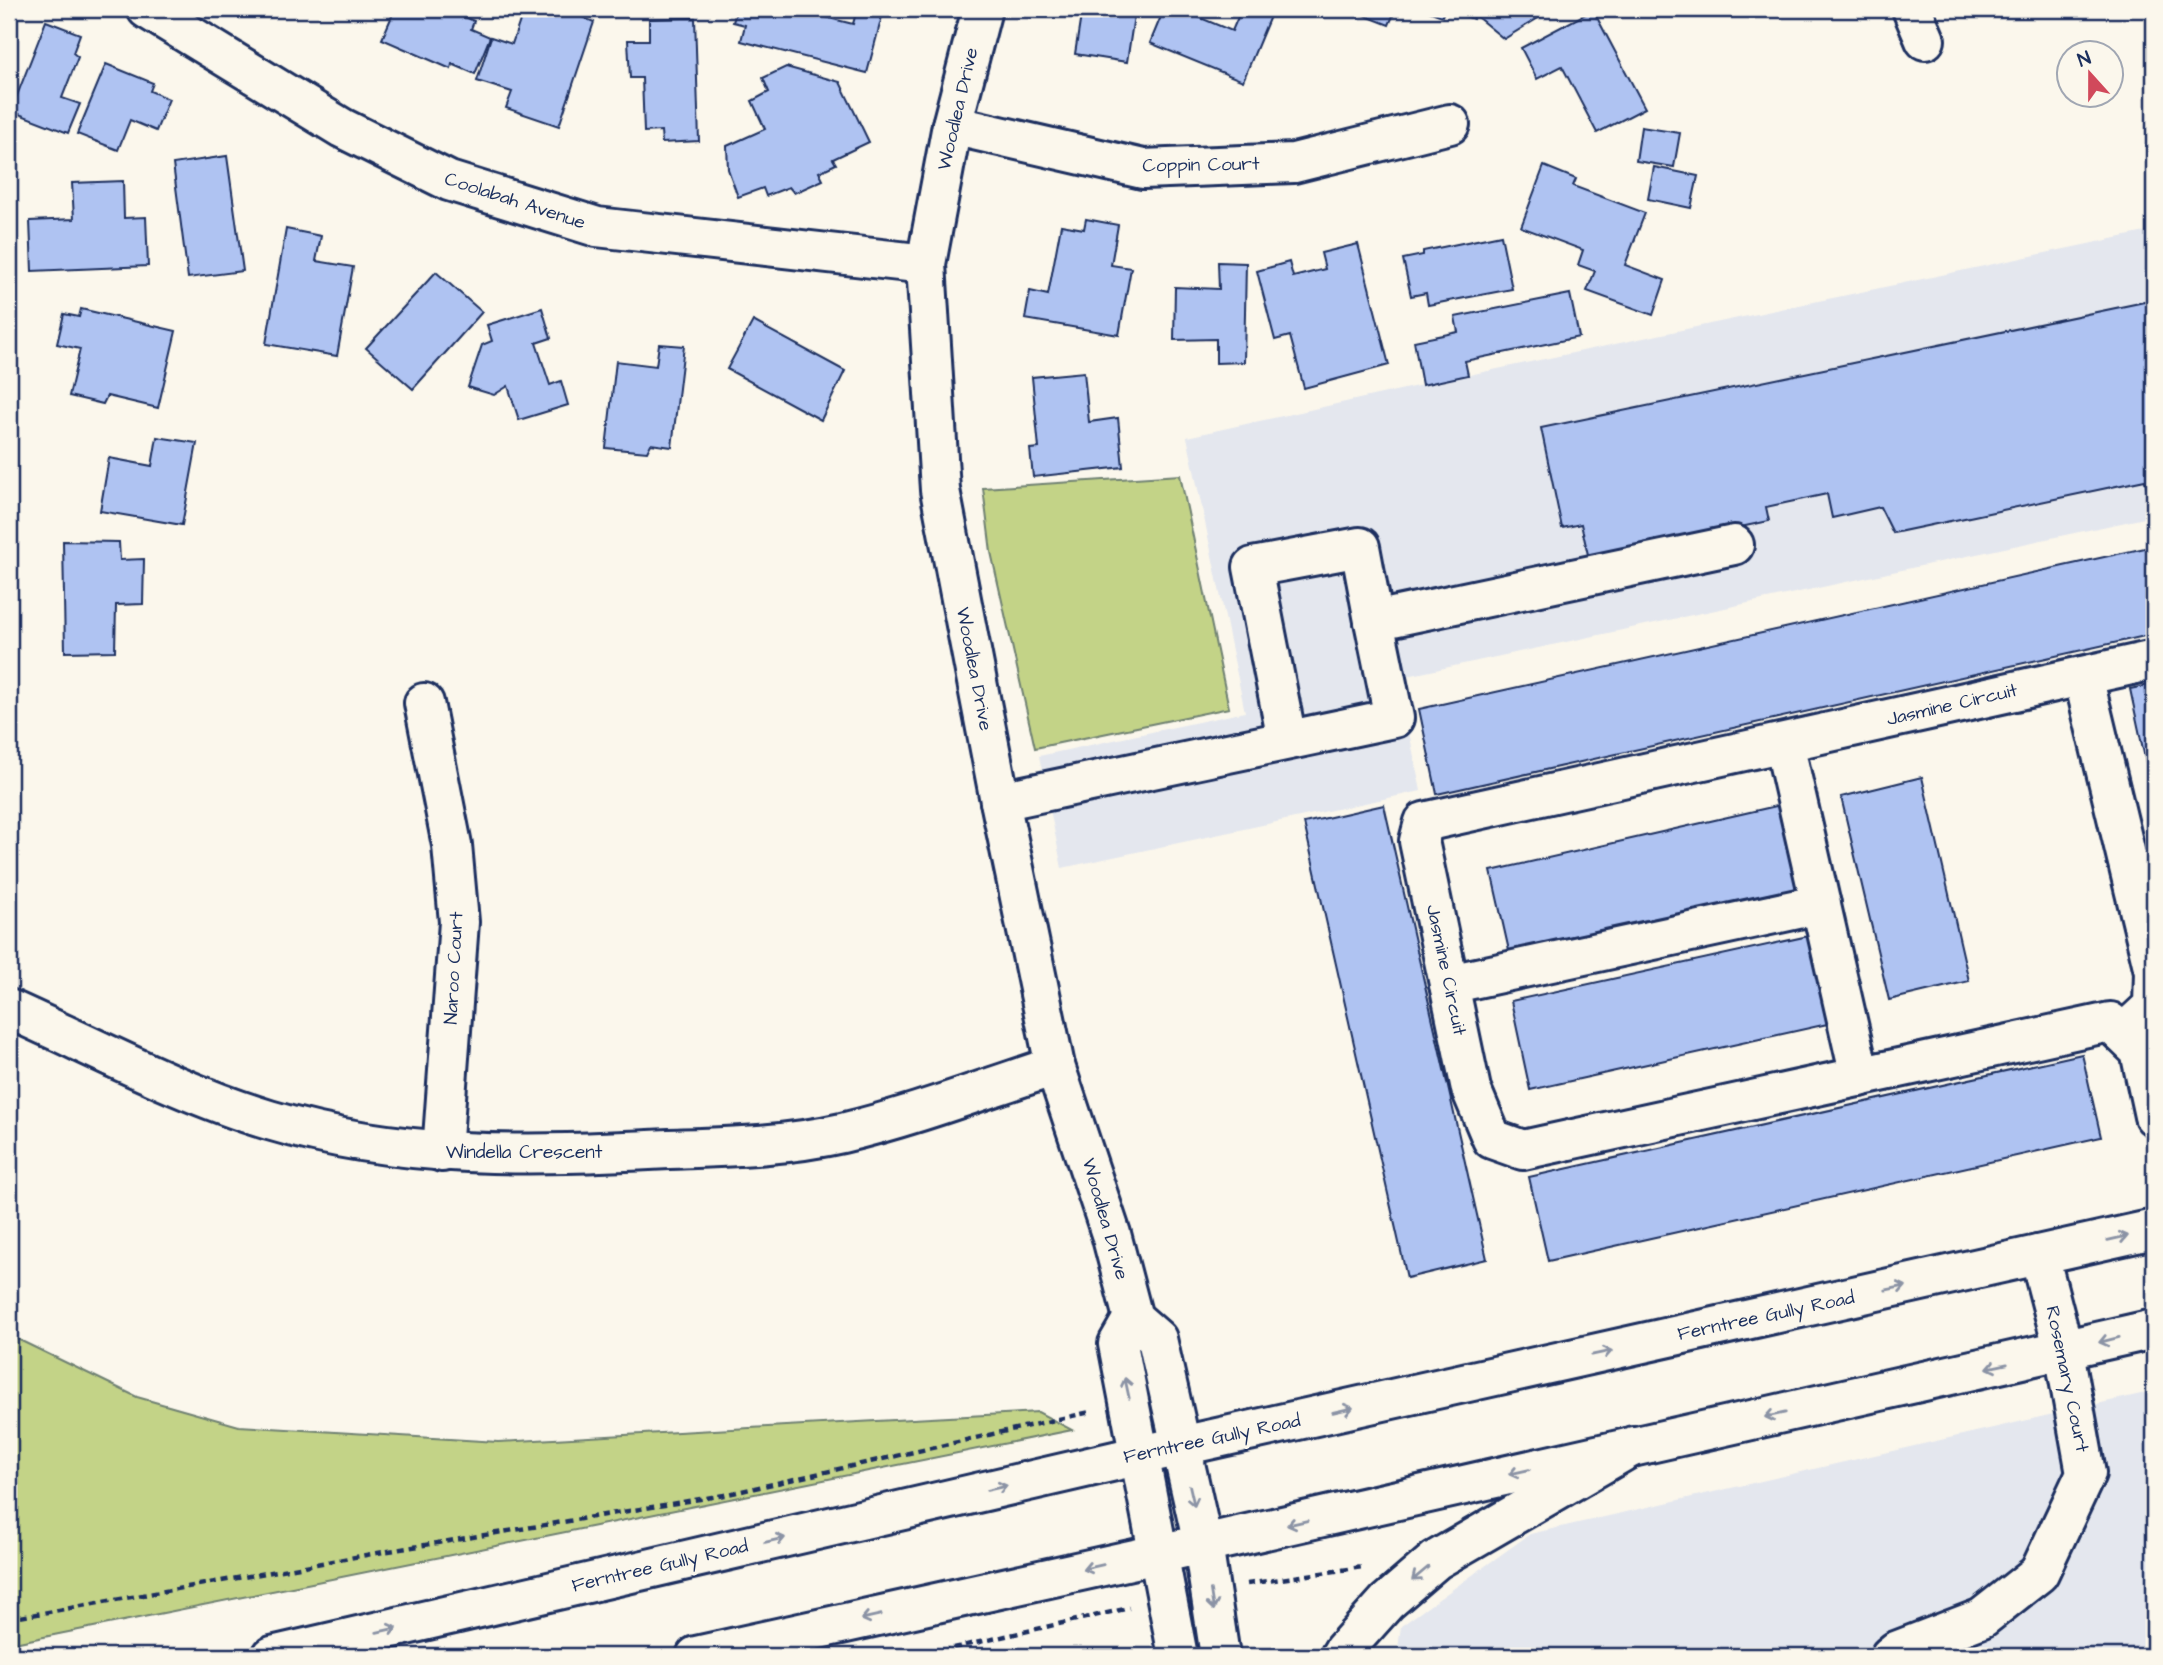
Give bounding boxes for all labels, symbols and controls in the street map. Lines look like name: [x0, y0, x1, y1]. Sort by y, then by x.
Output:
north arrow: [2054, 38, 2124, 108]
street label: Woodlea Drive: [931, 45, 985, 173]
text: N: [2074, 45, 2095, 74]
street label: Coppin Court: [1142, 150, 1260, 180]
street label: Coolabah Avenue: [441, 166, 589, 236]
street label: Woodlea Drive: [949, 605, 999, 733]
street label: Jasmine Circuit: [1884, 677, 2020, 733]
street label: Jasmine Circuit: [1419, 902, 1473, 1038]
street label: Naroo Court: [438, 911, 470, 1025]
street label: Windella Crescent: [446, 1139, 603, 1166]
street label: Woodlea Drive: [1075, 1155, 1135, 1283]
one-way arrow: [2106, 1230, 2129, 1244]
one-way arrow: [1884, 1280, 1907, 1294]
street label: Ferntree Gully Road: [1675, 1284, 1857, 1349]
street label: Rosemary Court: [2037, 1303, 2096, 1455]
one-way arrow: [2098, 1334, 2121, 1347]
one-way arrow: [1590, 1345, 1613, 1359]
one-way arrow: [1986, 1360, 2009, 1373]
one-way arrow: [1120, 1377, 1134, 1400]
one-way arrow: [1331, 1403, 1354, 1417]
street label: Ferntree Gully Road: [1121, 1407, 1303, 1472]
one-way arrow: [1764, 1409, 1787, 1422]
one-way arrow: [1508, 1466, 1531, 1480]
one-way arrow: [985, 1481, 1008, 1494]
one-way arrow: [1186, 1484, 1199, 1506]
one-way arrow: [1286, 1517, 1309, 1530]
one-way arrow: [763, 1532, 786, 1546]
street label: Ferntree Gully Road: [569, 1533, 751, 1600]
one-way arrow: [1082, 1562, 1104, 1575]
one-way arrow: [1411, 1566, 1429, 1582]
one-way arrow: [1206, 1588, 1219, 1611]
one-way arrow: [860, 1611, 882, 1624]
one-way arrow: [375, 1623, 397, 1636]

